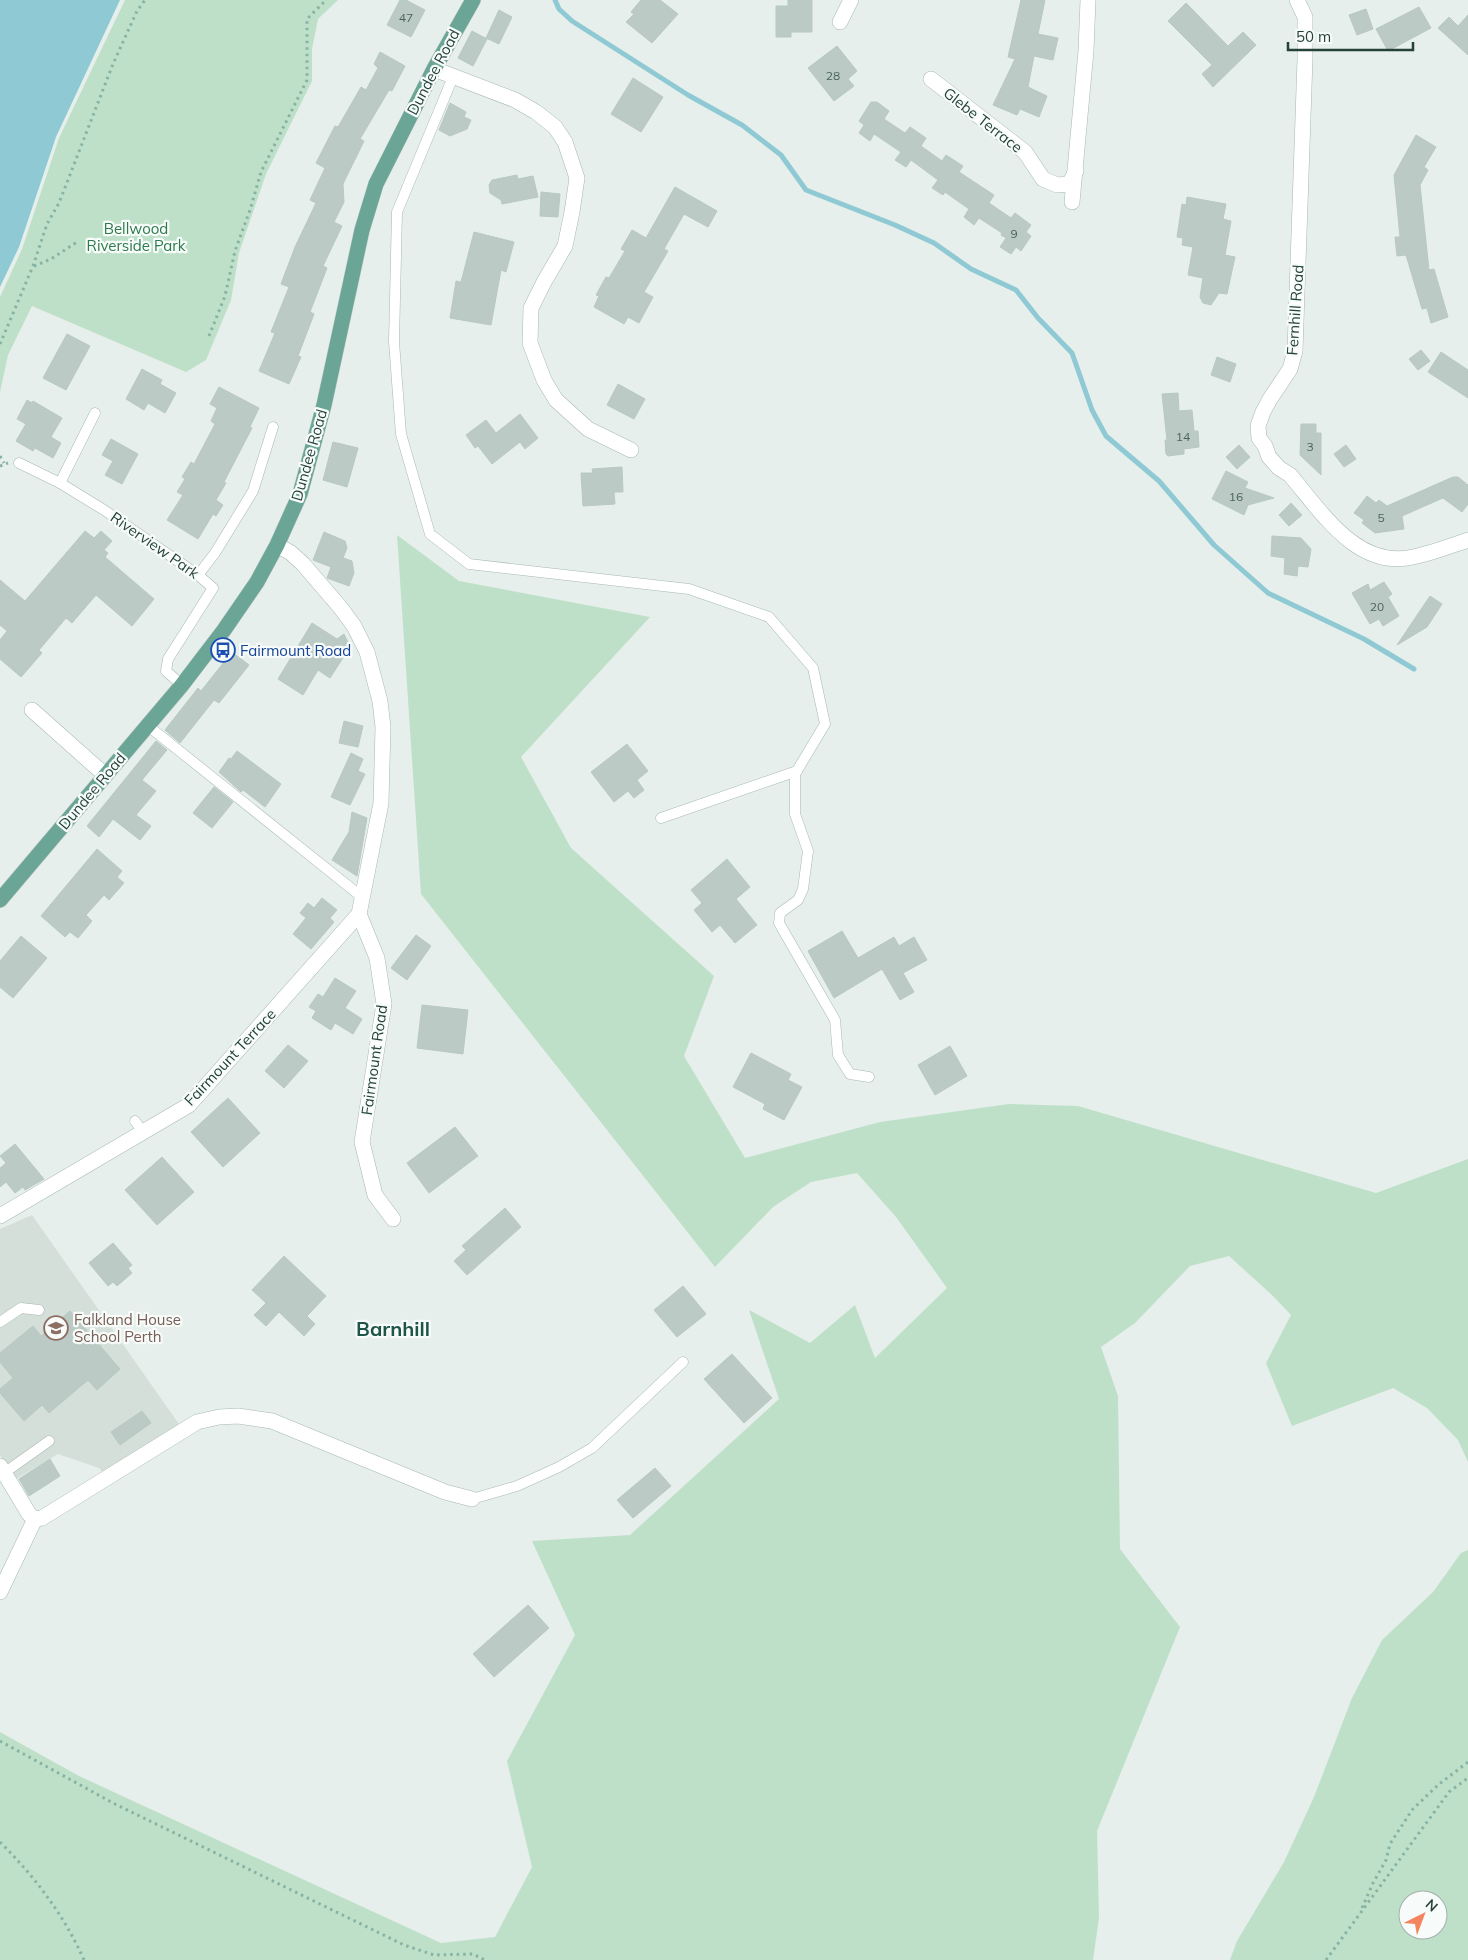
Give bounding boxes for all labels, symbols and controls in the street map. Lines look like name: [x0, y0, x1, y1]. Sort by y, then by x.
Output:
house number: 47: [399, 10, 413, 25]
scale bar: [1288, 20, 1413, 52]
street label: Dundee Road: [402, 26, 464, 118]
text: 50 m: [1296, 27, 1331, 46]
house number: 28: [826, 68, 840, 83]
street label: Glebe Terrace: [940, 83, 1026, 157]
park label: Bellwood Riverside Park: [87, 219, 186, 255]
house number: 9: [1010, 226, 1018, 241]
street label: Fernhill Road: [1282, 264, 1308, 356]
street label: Dundee Road: [287, 407, 331, 503]
house number: 14: [1176, 429, 1190, 444]
house number: 3: [1306, 439, 1314, 454]
house number: 16: [1229, 489, 1243, 504]
street label: Riverview Park: [107, 507, 203, 583]
house number: 5: [1377, 510, 1385, 525]
house number: 20: [1370, 599, 1384, 614]
bus stop icon: Fairmount Road: [210, 637, 236, 663]
place label: Fairmount Road: [240, 641, 351, 660]
street label: Dundee Road: [54, 749, 130, 833]
street label: Fairmount Road: [357, 1004, 391, 1116]
street label: Fairmount Terrace: [180, 1005, 280, 1109]
place label: Falkland House School Perth: [74, 1310, 181, 1346]
school or university icon: Falkland House School Perth: [43, 1315, 69, 1341]
district label: Barnhill: [356, 1316, 430, 1341]
north arrow: [1398, 1890, 1448, 1940]
text: N: [1422, 1895, 1442, 1916]

